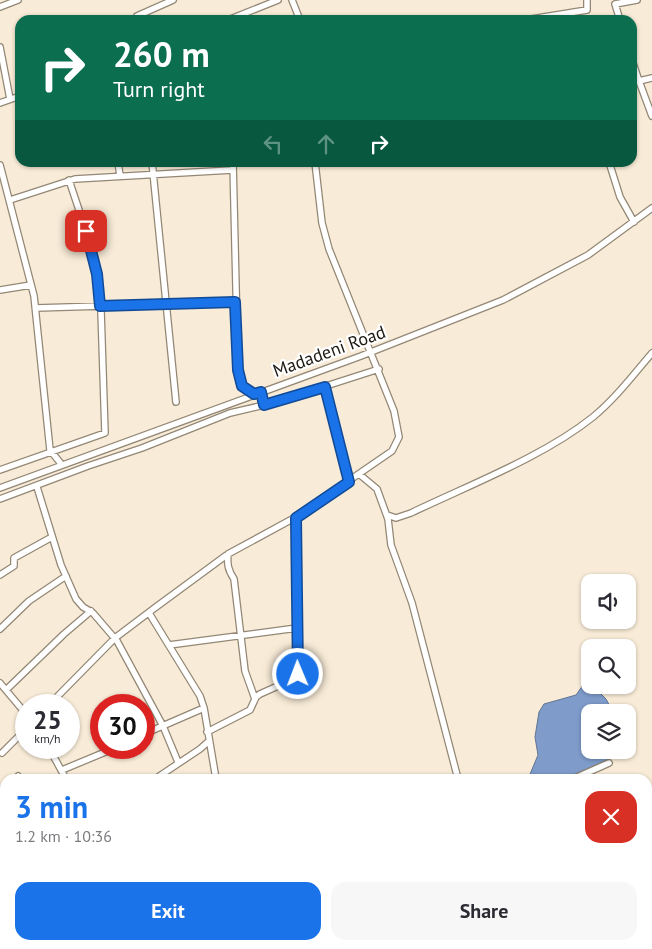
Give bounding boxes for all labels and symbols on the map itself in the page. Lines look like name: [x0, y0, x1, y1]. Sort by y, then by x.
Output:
pin: [65, 210, 107, 252]
street label: Madadeni Road: [270, 320, 388, 382]
position arrow: [271, 647, 323, 699]
speed limit sign: 30: [90, 694, 155, 759]

